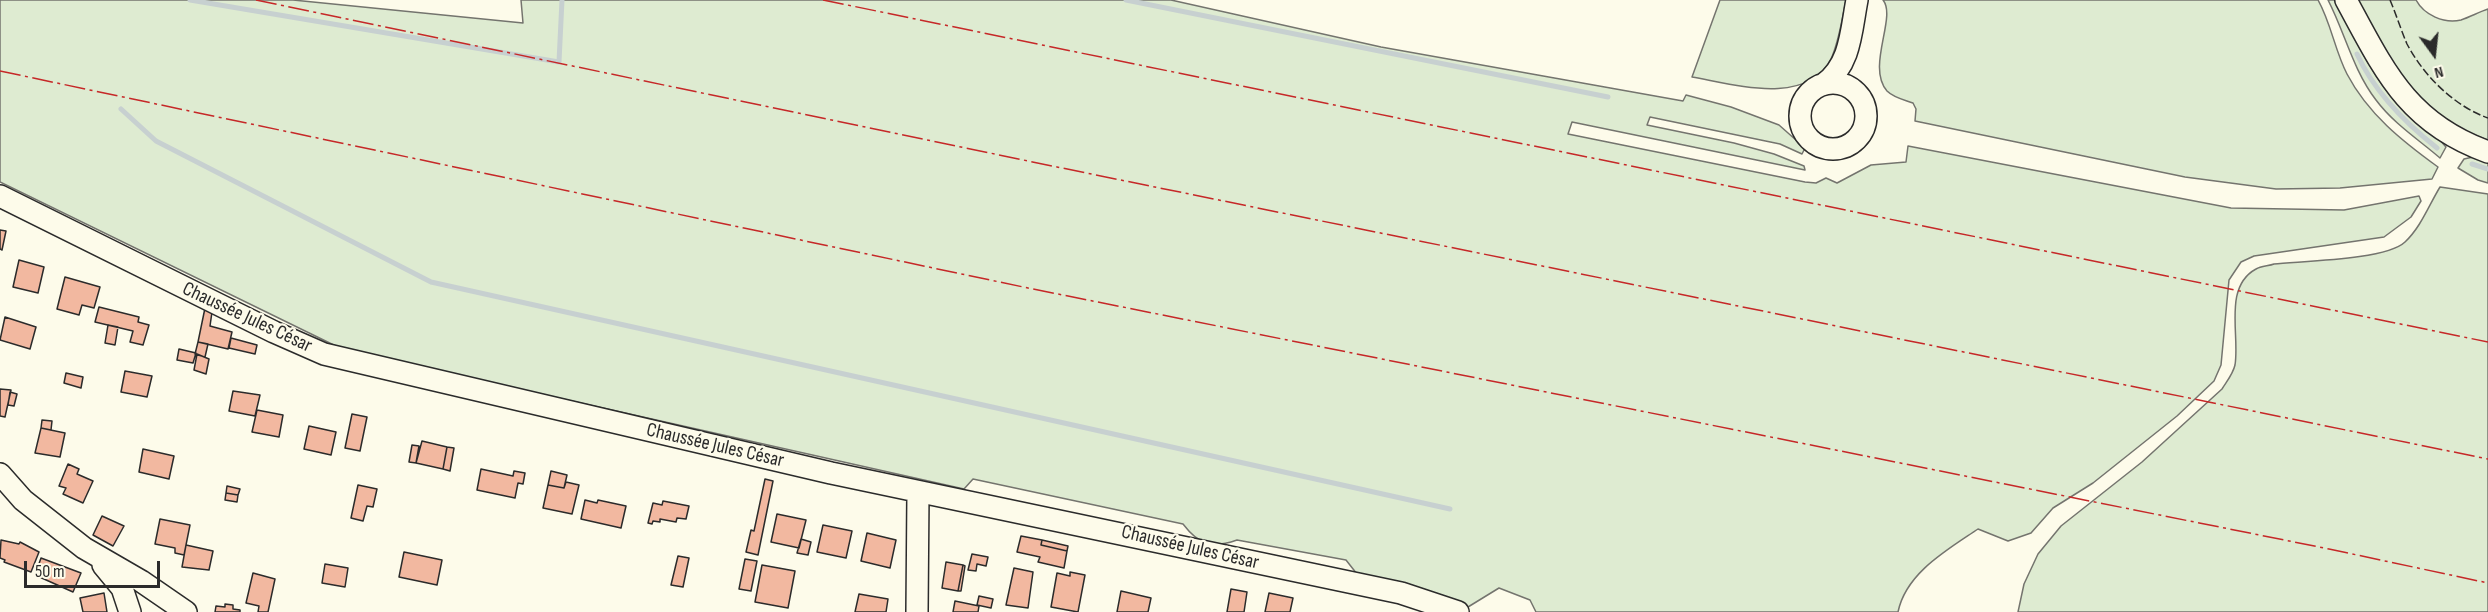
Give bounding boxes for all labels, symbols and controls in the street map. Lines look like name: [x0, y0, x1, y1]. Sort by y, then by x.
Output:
north arrow: [2404, 24, 2464, 84]
text: N: [2432, 62, 2445, 82]
street label: Chaussée Jules César: [178, 277, 316, 359]
street label: Chaussée Jules César: [644, 419, 786, 473]
street label: Chaussée Jules César: [1119, 521, 1261, 575]
scale bar: [27, 549, 164, 587]
text: 50 m: [35, 561, 65, 582]

